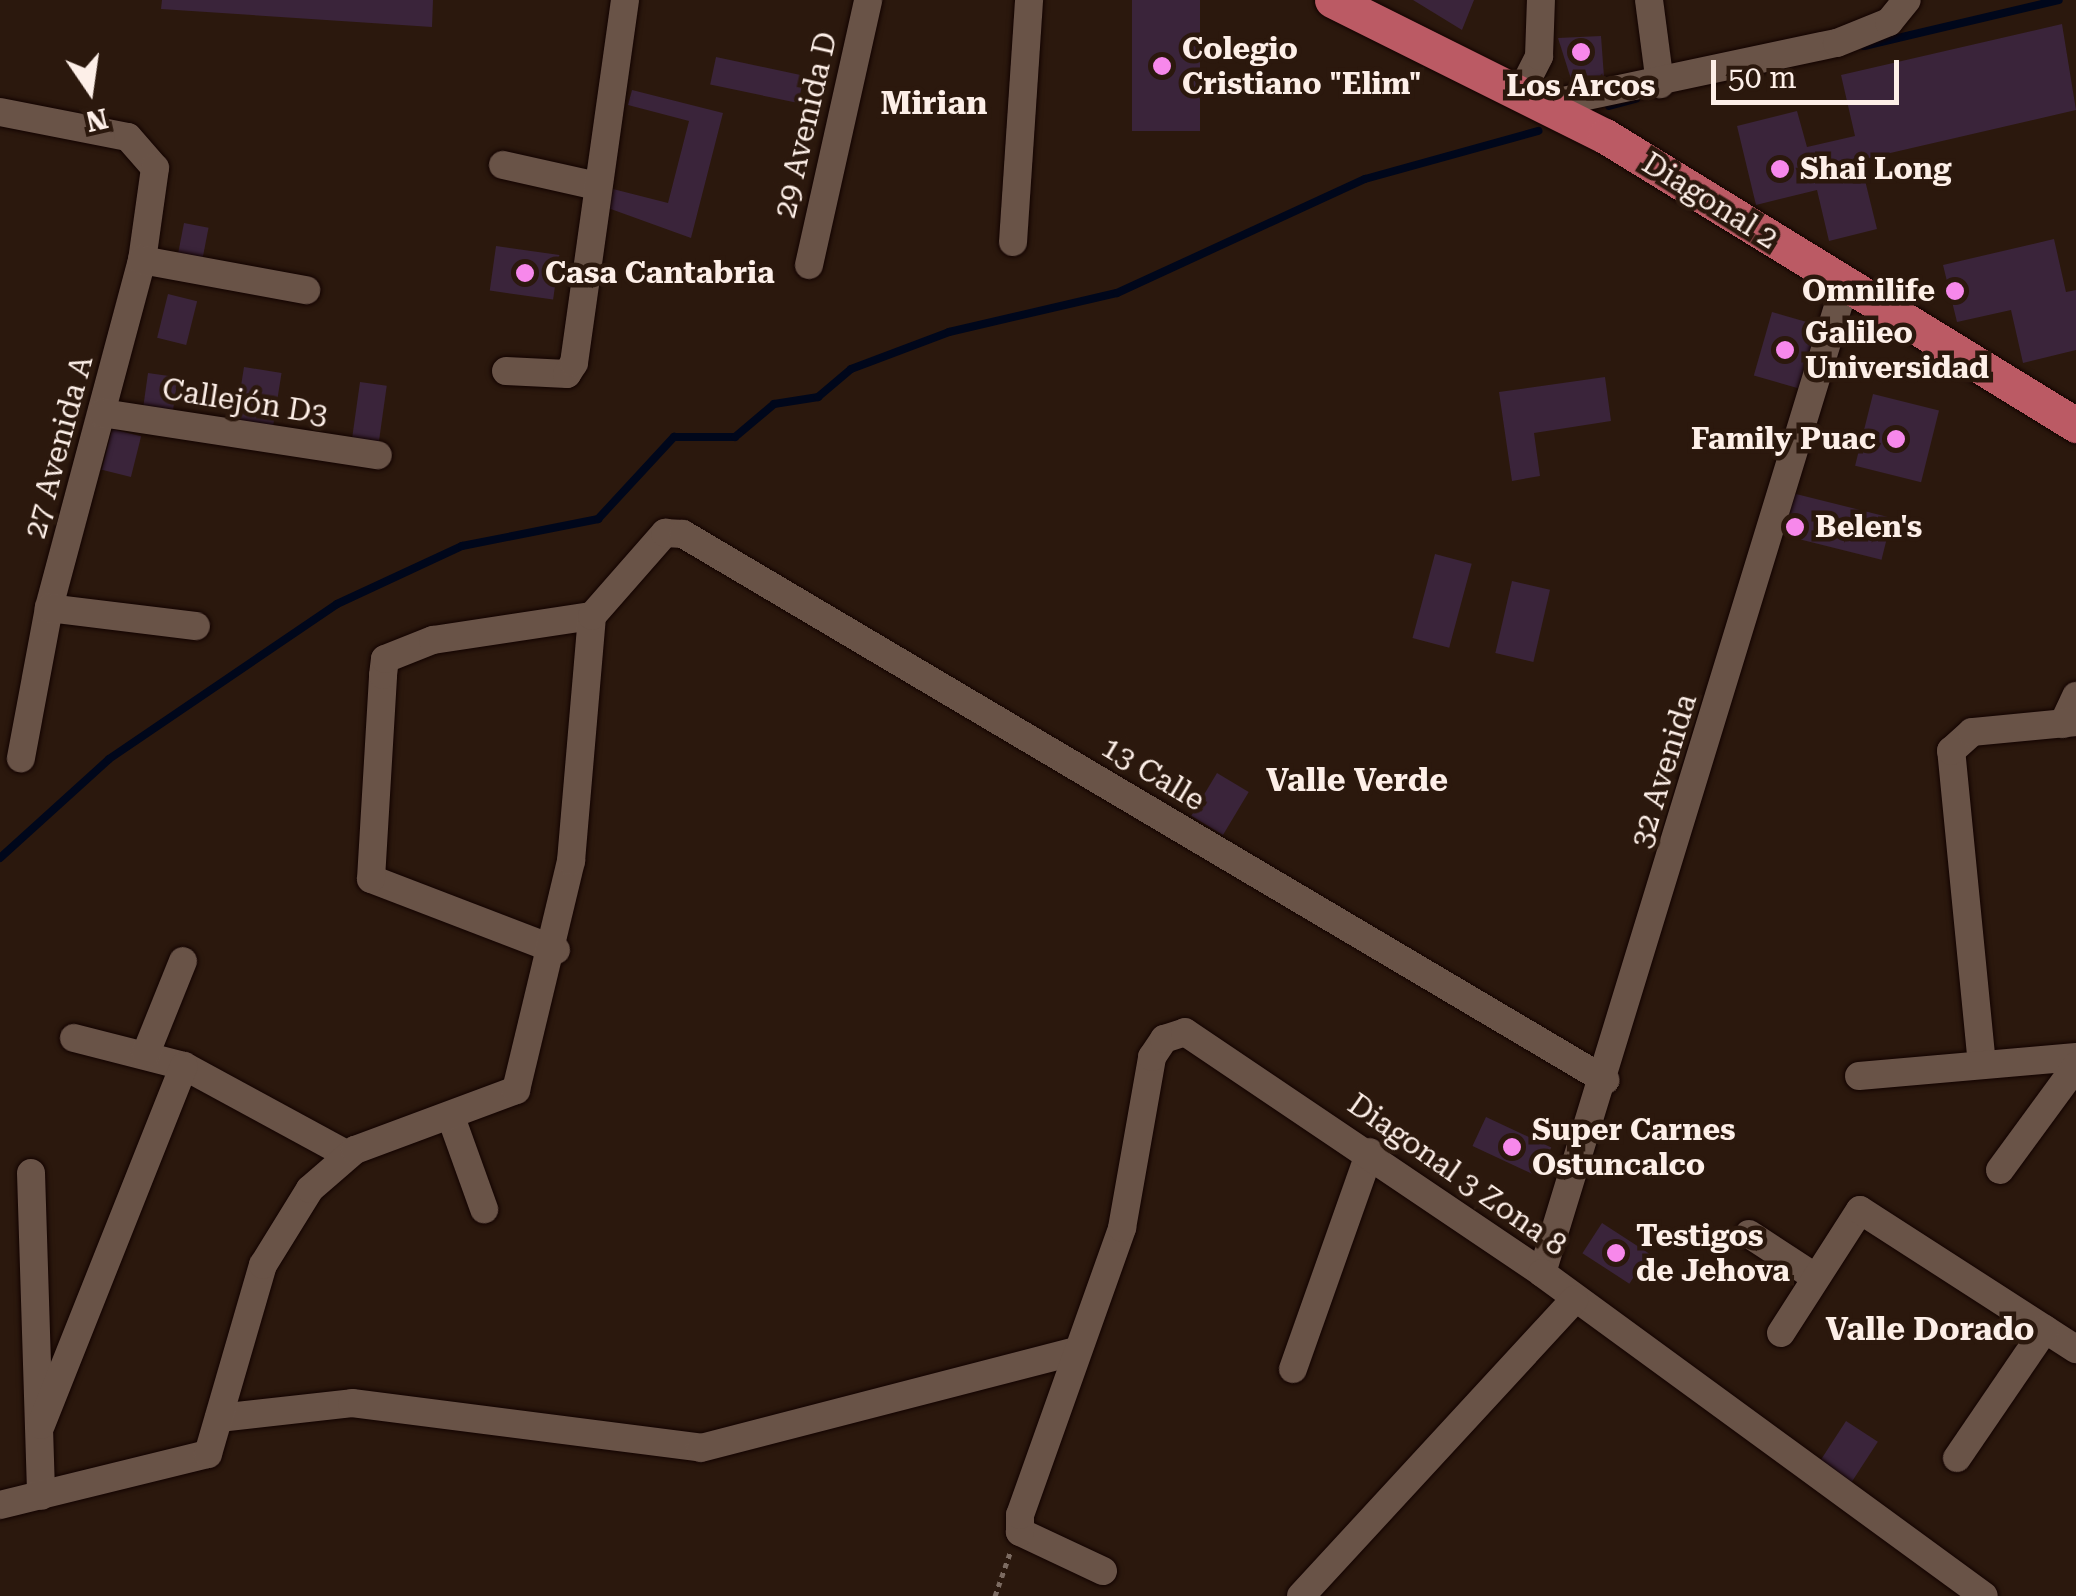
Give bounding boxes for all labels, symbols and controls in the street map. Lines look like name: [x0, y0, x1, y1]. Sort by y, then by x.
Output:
street label: 29 Avenida D: [767, 29, 845, 221]
place label: Colegio Cristiano "Elim": [1182, 31, 1422, 102]
north arrow: [40, 40, 140, 140]
scale bar: [1716, 40, 1904, 102]
marker: Los Arcos: [1570, 41, 1592, 63]
marker: Colegio Cristiano "Elim": [1151, 55, 1173, 77]
text: 50 m: [1728, 60, 1797, 95]
place label: Los Arcos: [1507, 68, 1655, 104]
district label: Mirian: [881, 84, 987, 122]
text: N: [83, 101, 111, 138]
street label: Diagonal 2: [1636, 145, 1784, 257]
place label: Shai Long: [1800, 151, 1951, 187]
marker: Shai Long: [1769, 158, 1791, 180]
place label: Casa Cantabria: [545, 255, 775, 291]
marker: Casa Cantabria: [514, 262, 536, 284]
place label: Omnilife: [1802, 273, 1935, 309]
marker: Omnilife: [1944, 280, 1966, 302]
place label: Galileo Universidad: [1805, 315, 1989, 386]
marker: Galileo Universidad: [1774, 339, 1796, 361]
street label: 27 Avenida A: [17, 352, 101, 542]
street label: Callejón D3: [160, 371, 330, 433]
place label: Family Puac: [1691, 421, 1876, 457]
marker: Family Puac: [1885, 428, 1907, 450]
place label: Belen's: [1815, 509, 1922, 545]
marker: Belen's: [1784, 516, 1806, 538]
street label: 32 Avenida: [1624, 690, 1704, 852]
street label: 13 Calle: [1095, 729, 1211, 819]
district label: Valle Verde: [1266, 761, 1448, 799]
street label: Diagonal 3 Zona 8: [1341, 1086, 1573, 1264]
place label: Super Carnes Ostuncalco: [1532, 1112, 1735, 1182]
marker: Super Carnes Ostuncalco: [1501, 1136, 1523, 1158]
place label: Testigos de Jehova: [1636, 1218, 1790, 1288]
marker: Testigos de Jehova: [1605, 1242, 1627, 1264]
district label: Valle Dorado: [1826, 1310, 2034, 1348]

